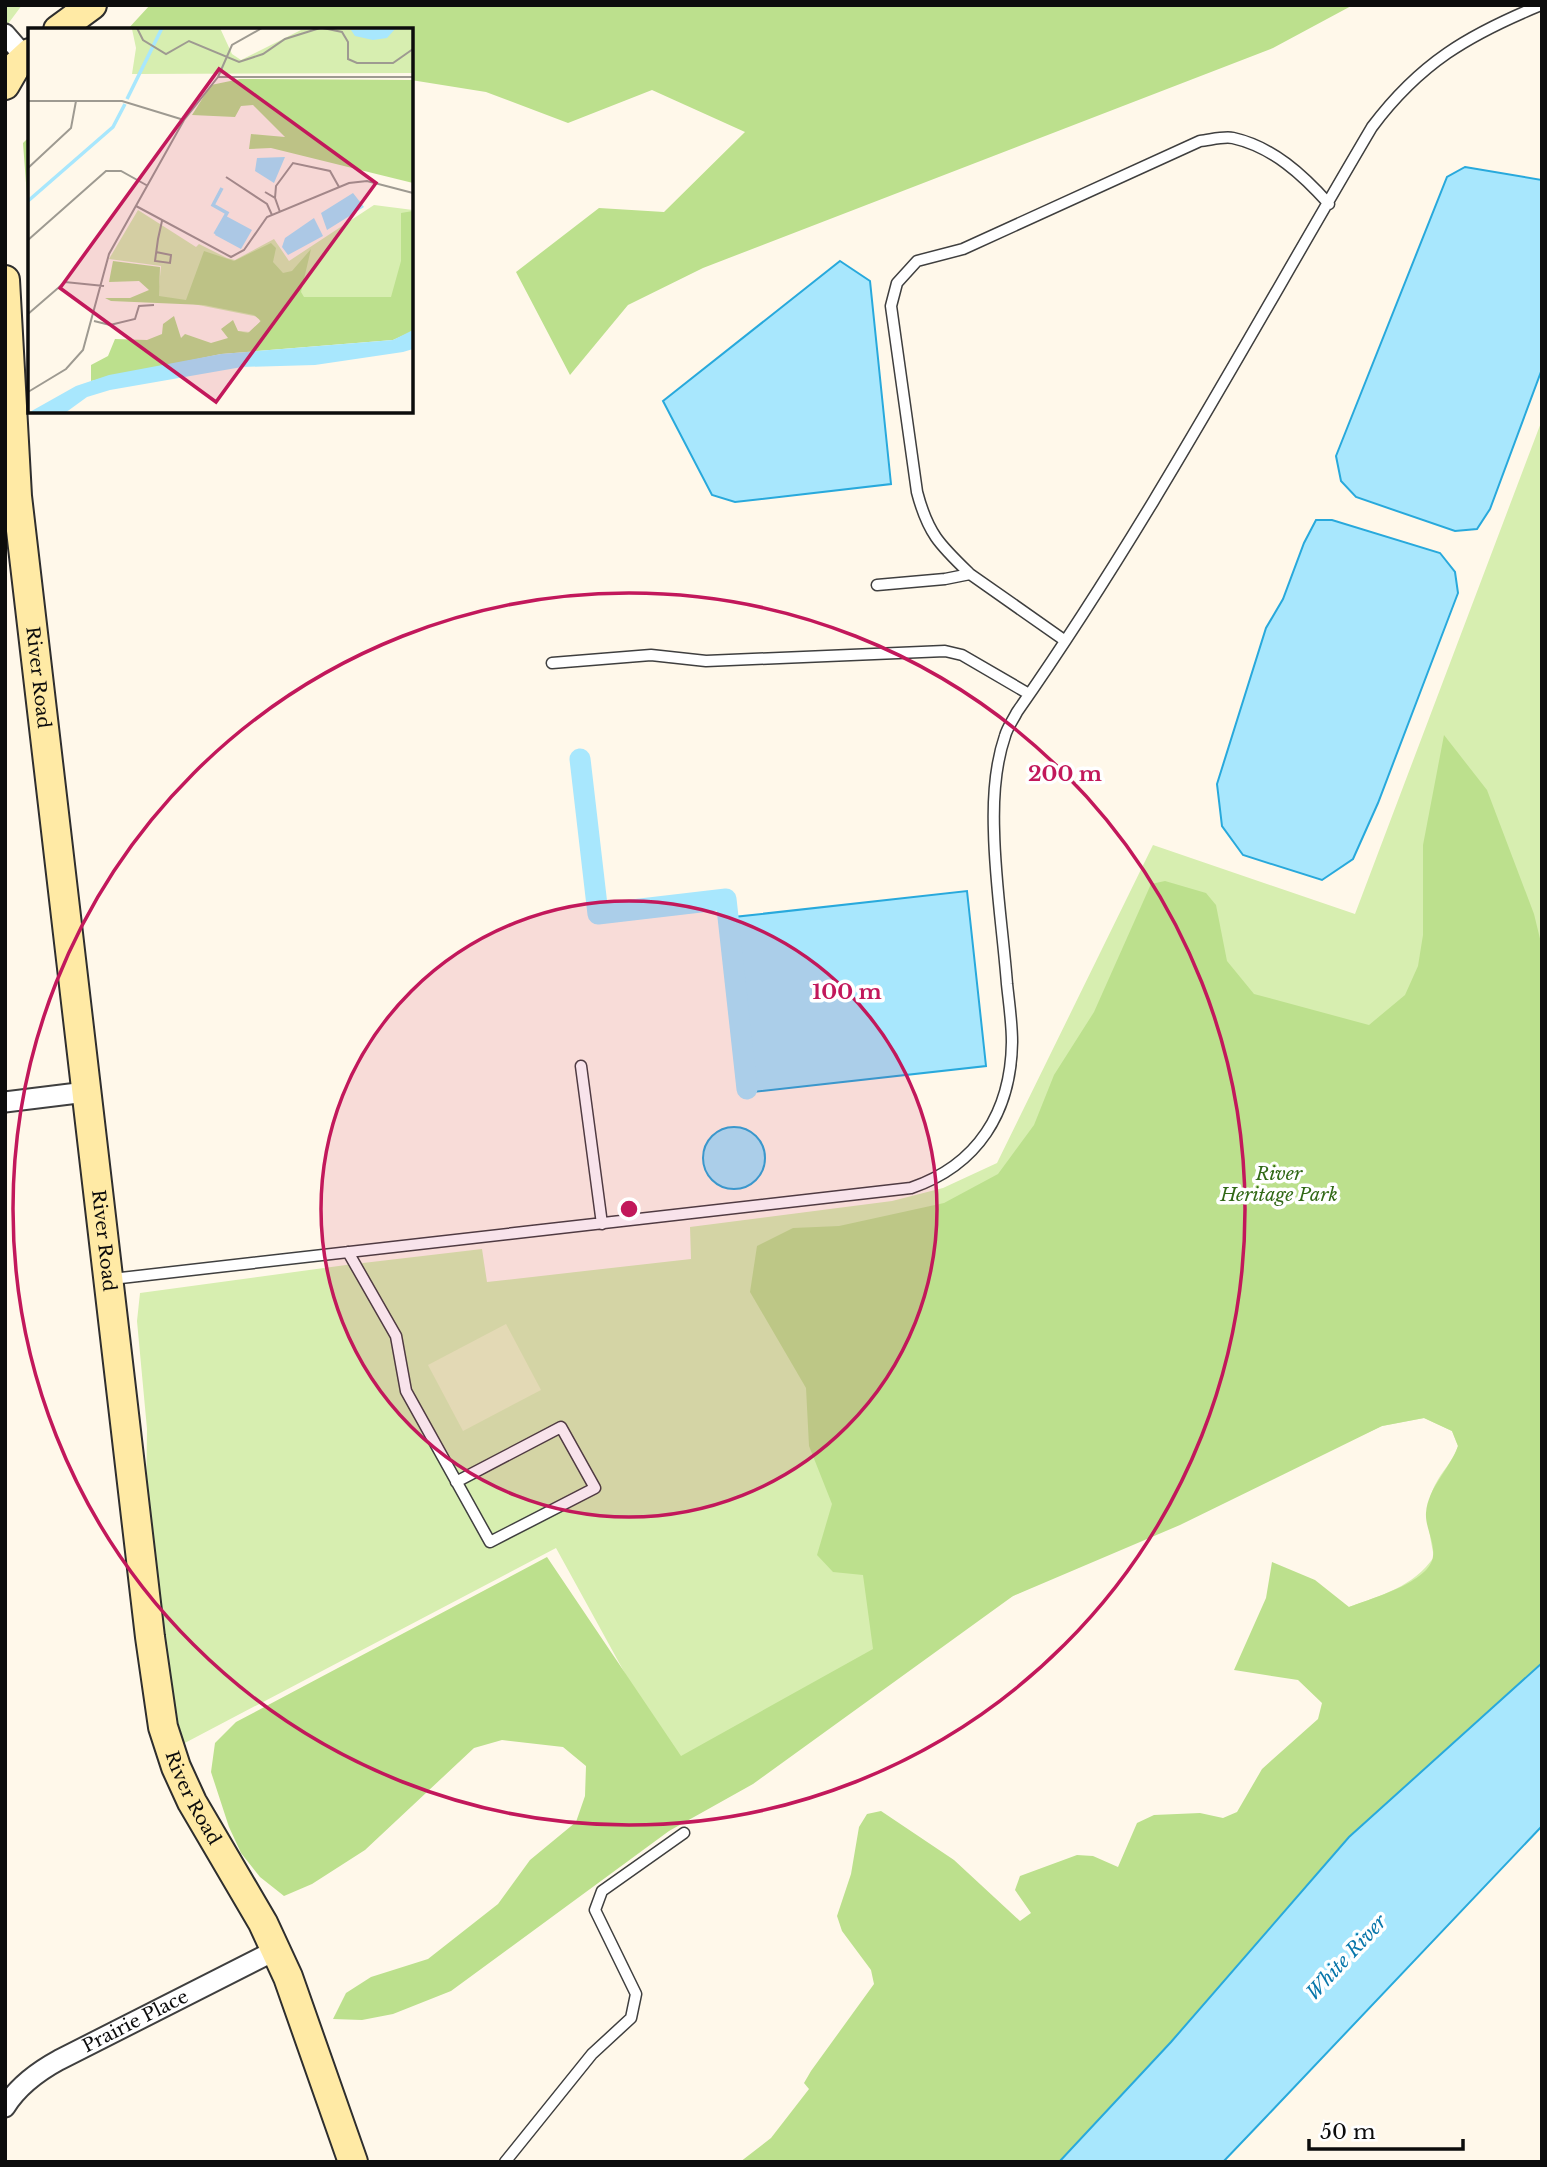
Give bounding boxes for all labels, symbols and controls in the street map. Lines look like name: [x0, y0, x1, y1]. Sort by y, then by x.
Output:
inset map: [28, 28, 413, 413]
street label: River Road: [21, 625, 55, 730]
text: 200 m: [1028, 761, 1102, 787]
text: 100 m: [812, 979, 882, 1005]
park label: River Heritage Park: [1219, 1163, 1338, 1206]
street label: River Road: [87, 1188, 121, 1293]
centre of rings: [617, 1197, 641, 1221]
street label: River Road: [161, 1748, 226, 1849]
water label: White River: [1301, 1909, 1392, 2004]
street label: Prairie Place: [79, 1985, 192, 2057]
scale bar: [1309, 2108, 1463, 2152]
text: 50 m: [1320, 2119, 1376, 2145]

